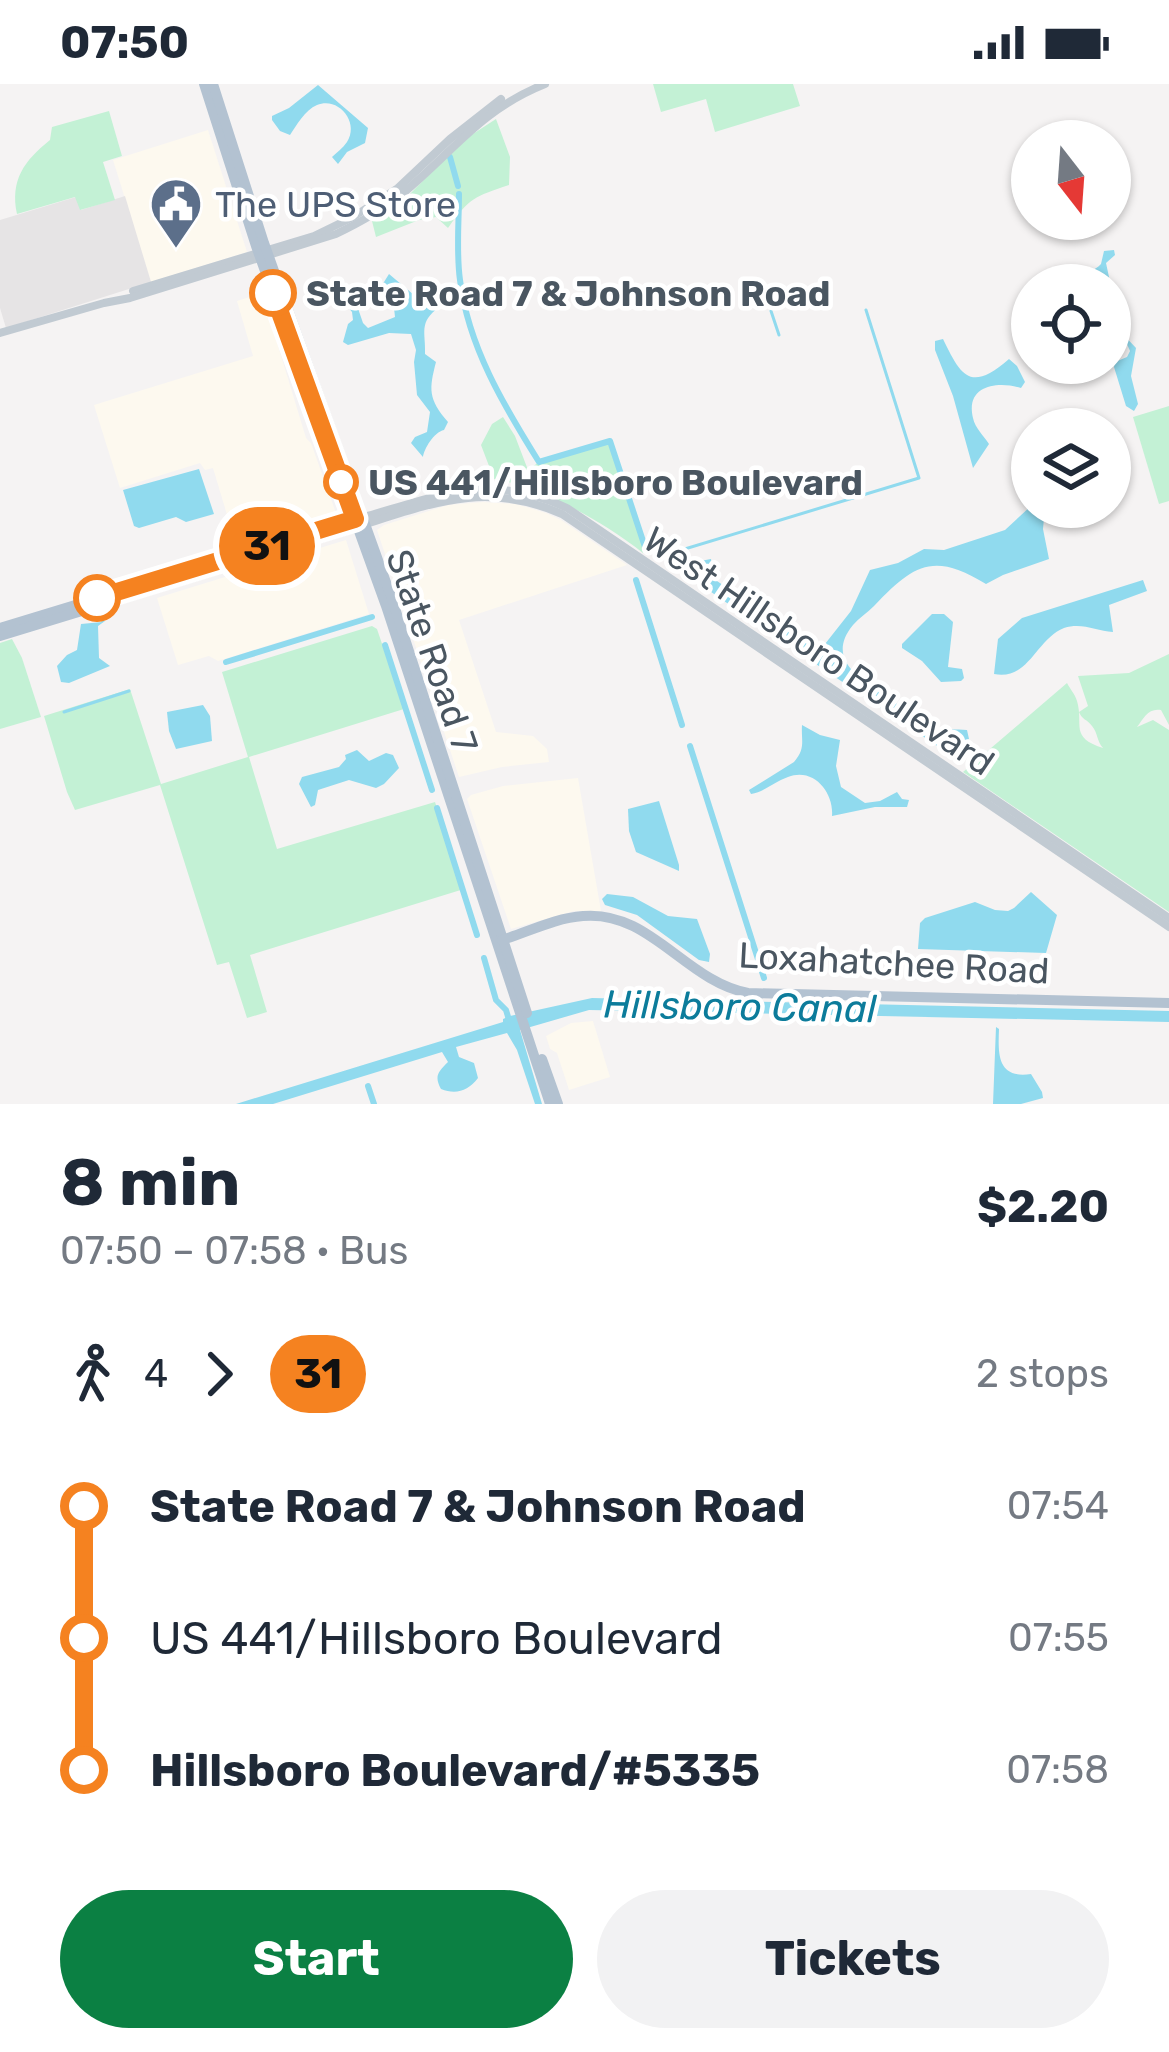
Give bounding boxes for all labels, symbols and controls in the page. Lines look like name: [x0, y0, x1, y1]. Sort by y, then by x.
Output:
text: 07:50: [60, 16, 189, 69]
north arrow: [1011, 120, 1131, 240]
map controls: [1011, 120, 1131, 528]
public building icon: The UPS Store: [148, 176, 204, 250]
place label: The UPS Store: [215, 183, 456, 226]
button: locate: [1011, 264, 1131, 384]
marker: State Road 7 & Johnson Road: [251, 271, 295, 315]
place label: State Road 7 & Johnson Road: [306, 272, 831, 315]
button: layers: [1011, 408, 1131, 528]
place label: US 441/Hillsboro Boulevard: [368, 461, 863, 504]
marker: US 441/Hillsboro Boulevard: [325, 466, 357, 498]
line badge: 31: [213, 507, 321, 585]
street label: West Hillsboro Boulevard: [636, 518, 1002, 784]
text: 31: [243, 521, 291, 571]
street label: State Road 7: [377, 544, 487, 758]
unlabelled marker: [75, 576, 119, 620]
street label: Loxahatchee Road: [738, 933, 1050, 993]
water label: Hillsboro Canal: [603, 982, 877, 1032]
text: 8 min: [60, 1143, 241, 1222]
text: $2.20: [977, 1180, 1109, 1233]
text: 07:50 – 07:58 · Bus: [60, 1228, 408, 1274]
icon: walk: [60, 1341, 126, 1407]
icon: forward: [186, 1341, 252, 1407]
text: 31: [294, 1349, 342, 1399]
text: 4: [144, 1351, 168, 1397]
text: 2 stops: [976, 1351, 1109, 1397]
text: State Road 7 & Johnson Road: [150, 1480, 806, 1533]
text: 07:54: [1007, 1483, 1109, 1529]
text: US 441/Hillsboro Boulevard: [150, 1612, 723, 1665]
text: 07:55: [1008, 1615, 1109, 1661]
text: Hillsboro Boulevard/#5335: [150, 1744, 760, 1797]
text: 07:58: [1006, 1747, 1109, 1793]
button: Start: [60, 1890, 573, 2028]
button: Tickets: [597, 1890, 1109, 2028]

